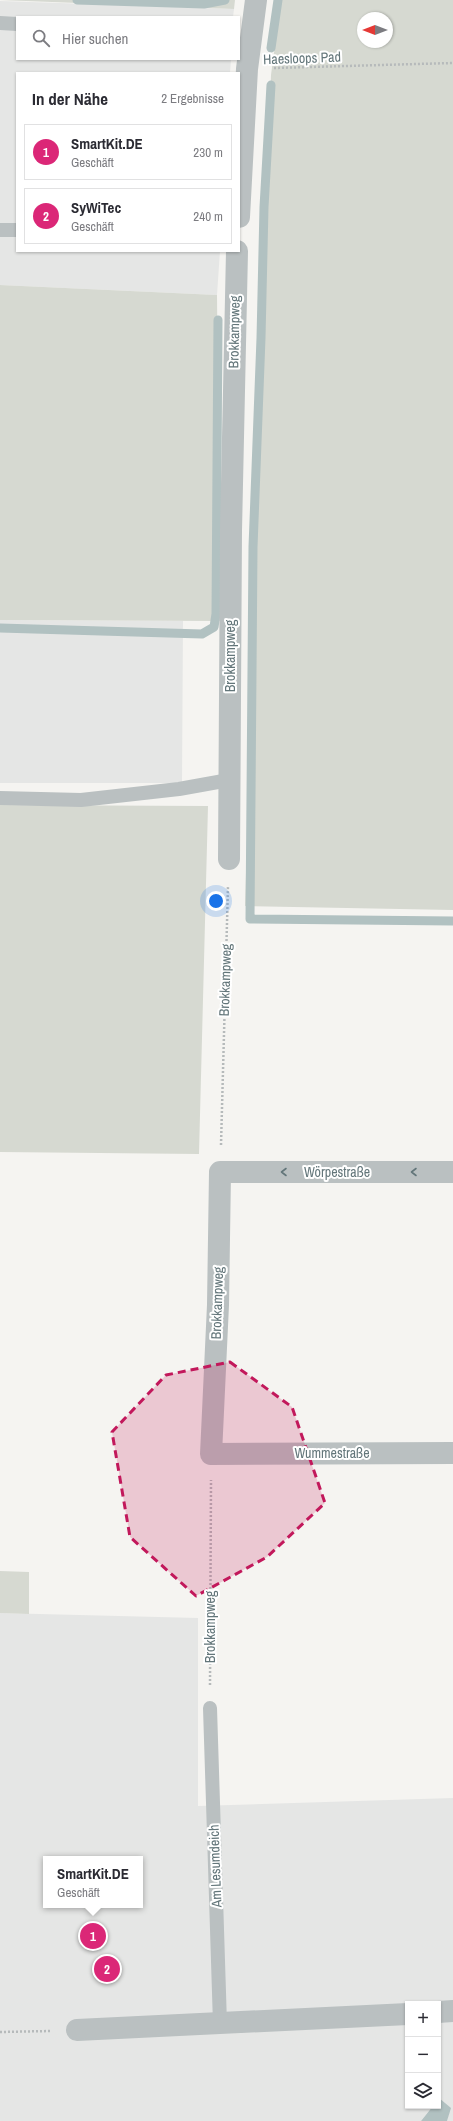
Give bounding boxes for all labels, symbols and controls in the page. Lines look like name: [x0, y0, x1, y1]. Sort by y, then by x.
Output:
north arrow: [357, 12, 393, 48]
search box: [16, 16, 240, 60]
icon: search: [30, 27, 52, 49]
text: Hier suchen: [62, 28, 128, 49]
street label: Haesloops Pad: [263, 48, 341, 68]
text: In der Nähe: [32, 87, 108, 110]
text: 2 Ergebnisse: [161, 90, 224, 107]
text: SmartKit.DE: [71, 133, 143, 154]
text: 1: [43, 144, 49, 161]
text: 230 m: [193, 144, 223, 161]
text: Geschäft: [71, 154, 114, 171]
text: SyWiTec: [71, 197, 121, 218]
text: 2: [43, 208, 49, 225]
text: 240 m: [193, 208, 223, 225]
text: Geschäft: [71, 218, 114, 235]
street label: Brokkampweg: [224, 295, 244, 369]
street label: Brokkampweg: [221, 619, 239, 692]
your location: [206, 891, 226, 911]
street label: Brokkampweg: [215, 943, 235, 1017]
street label: Wörpestraße: [304, 1163, 370, 1181]
one-way arrow: [281, 1168, 287, 1176]
one-way arrow: [411, 1168, 417, 1176]
street label: Brokkampweg: [207, 1266, 227, 1340]
street label: Wummestraße: [294, 1444, 370, 1462]
street label: Brokkampweg: [201, 1590, 219, 1663]
street label: Am Lesumdeich: [205, 1824, 225, 1909]
popup: [43, 1856, 143, 1908]
text: SmartKit.DE: [57, 1863, 129, 1884]
text: Geschäft: [57, 1884, 100, 1901]
pin: 1: [80, 1921, 106, 1951]
pin: 2: [94, 1954, 120, 1984]
map controls: [405, 2001, 441, 2109]
button: +: [405, 2001, 441, 2037]
button: −: [405, 2037, 441, 2073]
button: layers: [405, 2073, 441, 2109]

